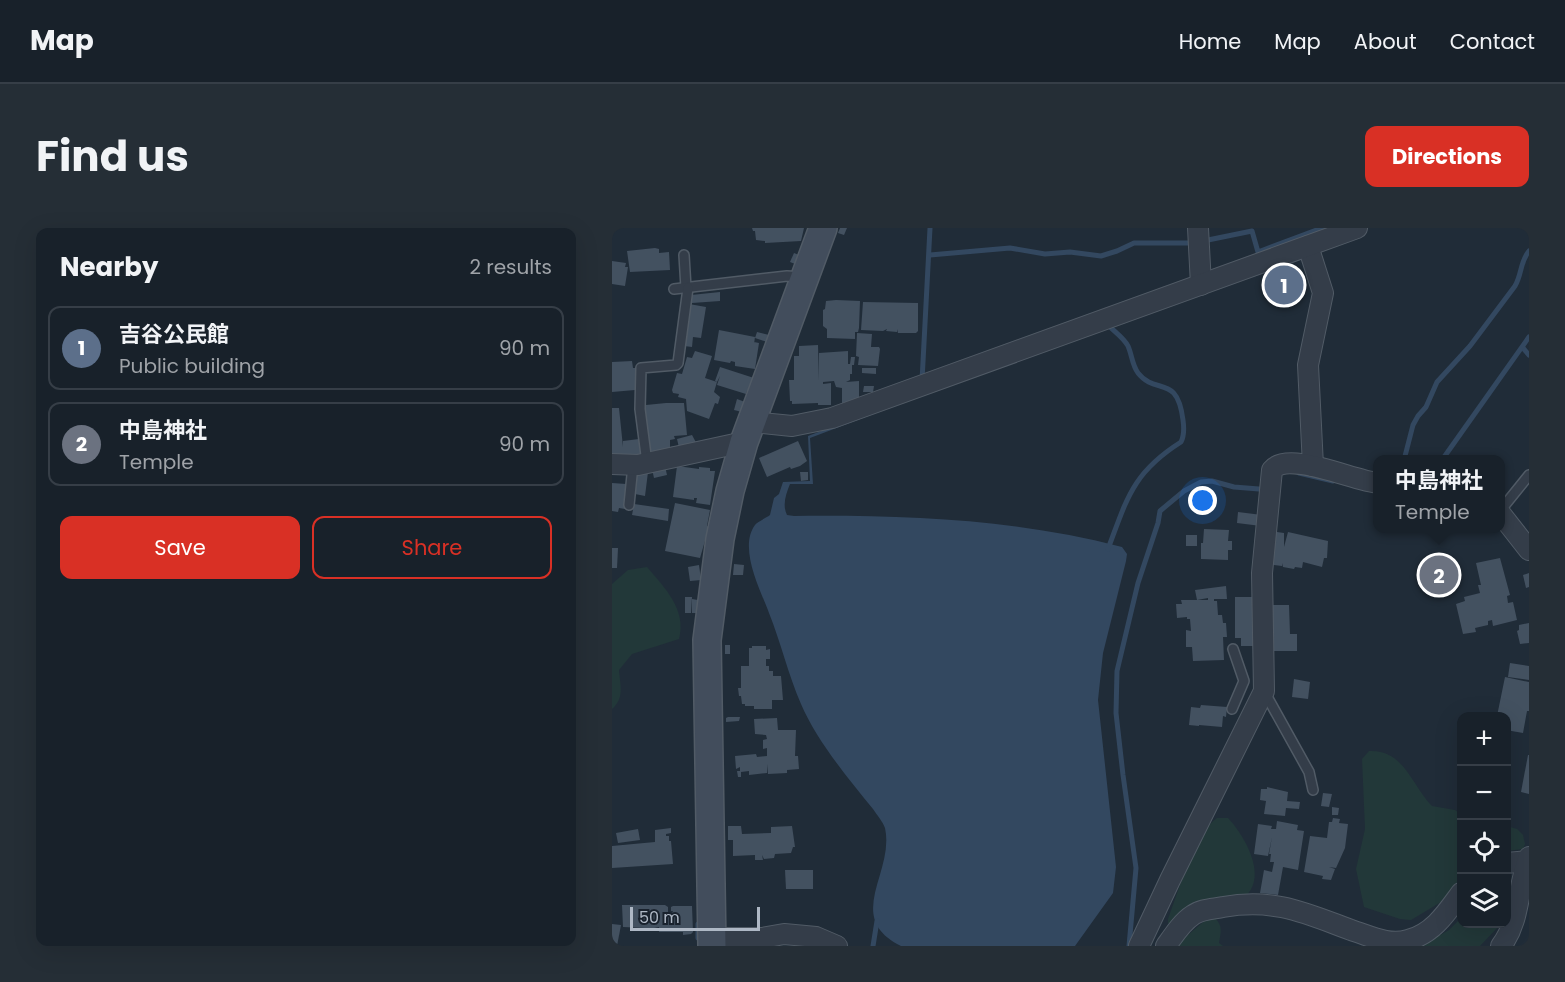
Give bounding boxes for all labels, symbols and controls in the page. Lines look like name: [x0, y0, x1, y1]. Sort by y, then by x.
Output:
text: Map: [30, 21, 94, 60]
text: Home: [1179, 27, 1241, 56]
text: Map: [1274, 27, 1321, 56]
text: About: [1354, 27, 1417, 56]
text: Contact: [1450, 27, 1535, 56]
button: Directions: [1365, 126, 1529, 187]
text: Find us: [36, 127, 189, 186]
text: Nearby: [60, 249, 158, 285]
text: 2 results: [469, 253, 552, 281]
pin: 1: [1264, 262, 1304, 308]
text: 吉谷公民館: [119, 319, 229, 350]
text: 1: [78, 334, 85, 362]
text: 90 m: [499, 334, 550, 362]
text: Public building: [119, 352, 265, 380]
text: 中島神社: [119, 415, 207, 446]
text: 2: [76, 430, 87, 458]
text: 90 m: [499, 430, 550, 458]
text: Temple: [119, 448, 194, 476]
popup: [1373, 455, 1505, 533]
text: 中島神社: [1395, 465, 1483, 496]
your location: [1188, 486, 1217, 515]
text: Temple: [1395, 498, 1470, 526]
button: Save: [60, 516, 300, 579]
button: Share: [312, 516, 552, 579]
pin: 2: [1420, 552, 1458, 598]
map controls: [1457, 712, 1511, 928]
button: +: [1457, 712, 1511, 766]
button: −: [1457, 766, 1511, 820]
button: locate: [1457, 820, 1511, 874]
button: layers: [1457, 874, 1511, 928]
scale bar: [630, 904, 760, 932]
text: 50 m: [639, 906, 680, 929]

